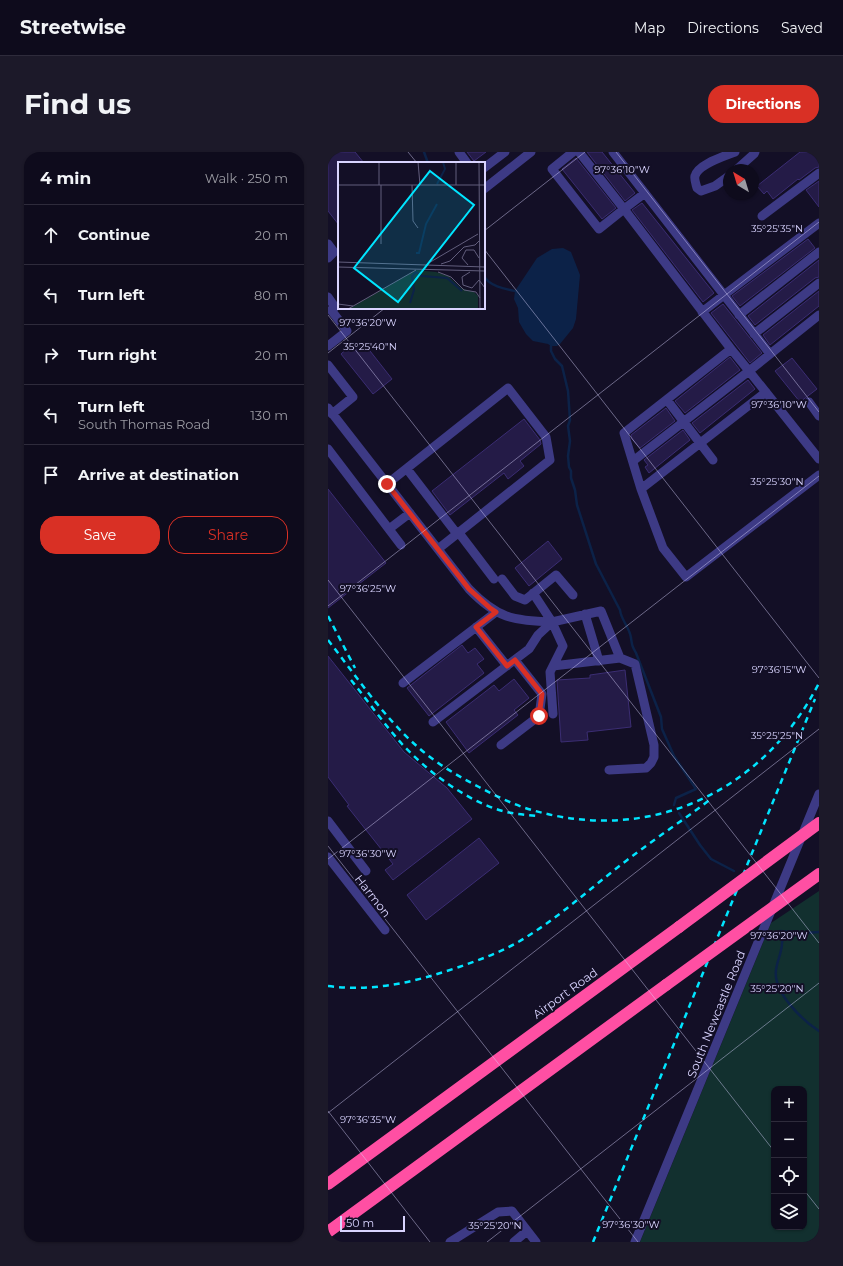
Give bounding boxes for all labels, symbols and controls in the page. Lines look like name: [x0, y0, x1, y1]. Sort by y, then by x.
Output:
text: Streetwise: [20, 16, 126, 39]
text: Map: [634, 19, 665, 37]
text: Directions: [687, 19, 759, 37]
text: Saved: [781, 19, 823, 37]
button: Directions: [708, 85, 819, 123]
text: Find us: [24, 87, 131, 121]
inset map: [338, 162, 485, 309]
text: 97°36'10"W: [594, 163, 650, 176]
north arrow: [723, 164, 759, 200]
text: 4 min: [40, 168, 91, 188]
text: Walk · 250 m: [205, 170, 288, 186]
text: 35°25'35"N: [751, 222, 803, 235]
icon: ahead: [40, 224, 62, 246]
text: Continue: [78, 225, 150, 244]
text: 20 m: [255, 227, 288, 243]
icon: left: [40, 284, 62, 306]
text: Turn left: [78, 285, 145, 304]
text: 80 m: [254, 287, 288, 303]
text: 97°36'20"W: [339, 316, 397, 329]
text: 35°25'40"N: [343, 340, 397, 353]
icon: right: [40, 344, 62, 366]
text: Turn right: [78, 345, 157, 364]
text: 20 m: [255, 347, 288, 363]
text: Turn left: [78, 397, 145, 416]
text: 97°36'10"W: [751, 398, 807, 411]
icon: left: [40, 404, 62, 426]
text: 130 m: [250, 407, 288, 423]
text: South Thomas Road: [78, 416, 210, 432]
icon: arrive: [40, 464, 62, 486]
text: Arrive at destination: [78, 465, 239, 484]
route end: [378, 475, 396, 493]
text: 35°25'30"N: [750, 475, 804, 488]
button: Save: [40, 516, 160, 554]
button: Share: [168, 516, 288, 554]
text: 97°36'25"W: [340, 582, 396, 595]
text: 97°36'15"W: [752, 663, 806, 676]
route start: [530, 707, 548, 725]
text: 35°25'25"N: [751, 729, 803, 742]
text: 97°36'30"W: [339, 847, 397, 860]
street label: Harmon: [352, 872, 394, 920]
text: 97°36'20"W: [750, 929, 808, 942]
street label: South Newcastle Road: [684, 948, 748, 1080]
street label: Airport Road: [530, 964, 600, 1022]
text: 35°25'20"N: [750, 982, 804, 995]
map controls: [771, 1086, 807, 1230]
button: +: [771, 1086, 807, 1122]
text: 97°36'35"W: [340, 1113, 396, 1126]
button: −: [771, 1122, 807, 1158]
button: locate: [771, 1158, 807, 1194]
button: layers: [771, 1194, 807, 1230]
scale bar: [340, 1214, 405, 1233]
text: 50 m: [346, 1216, 374, 1230]
text: 97°36'30"W: [602, 1218, 660, 1231]
text: 35°25'20"N: [468, 1219, 522, 1232]

